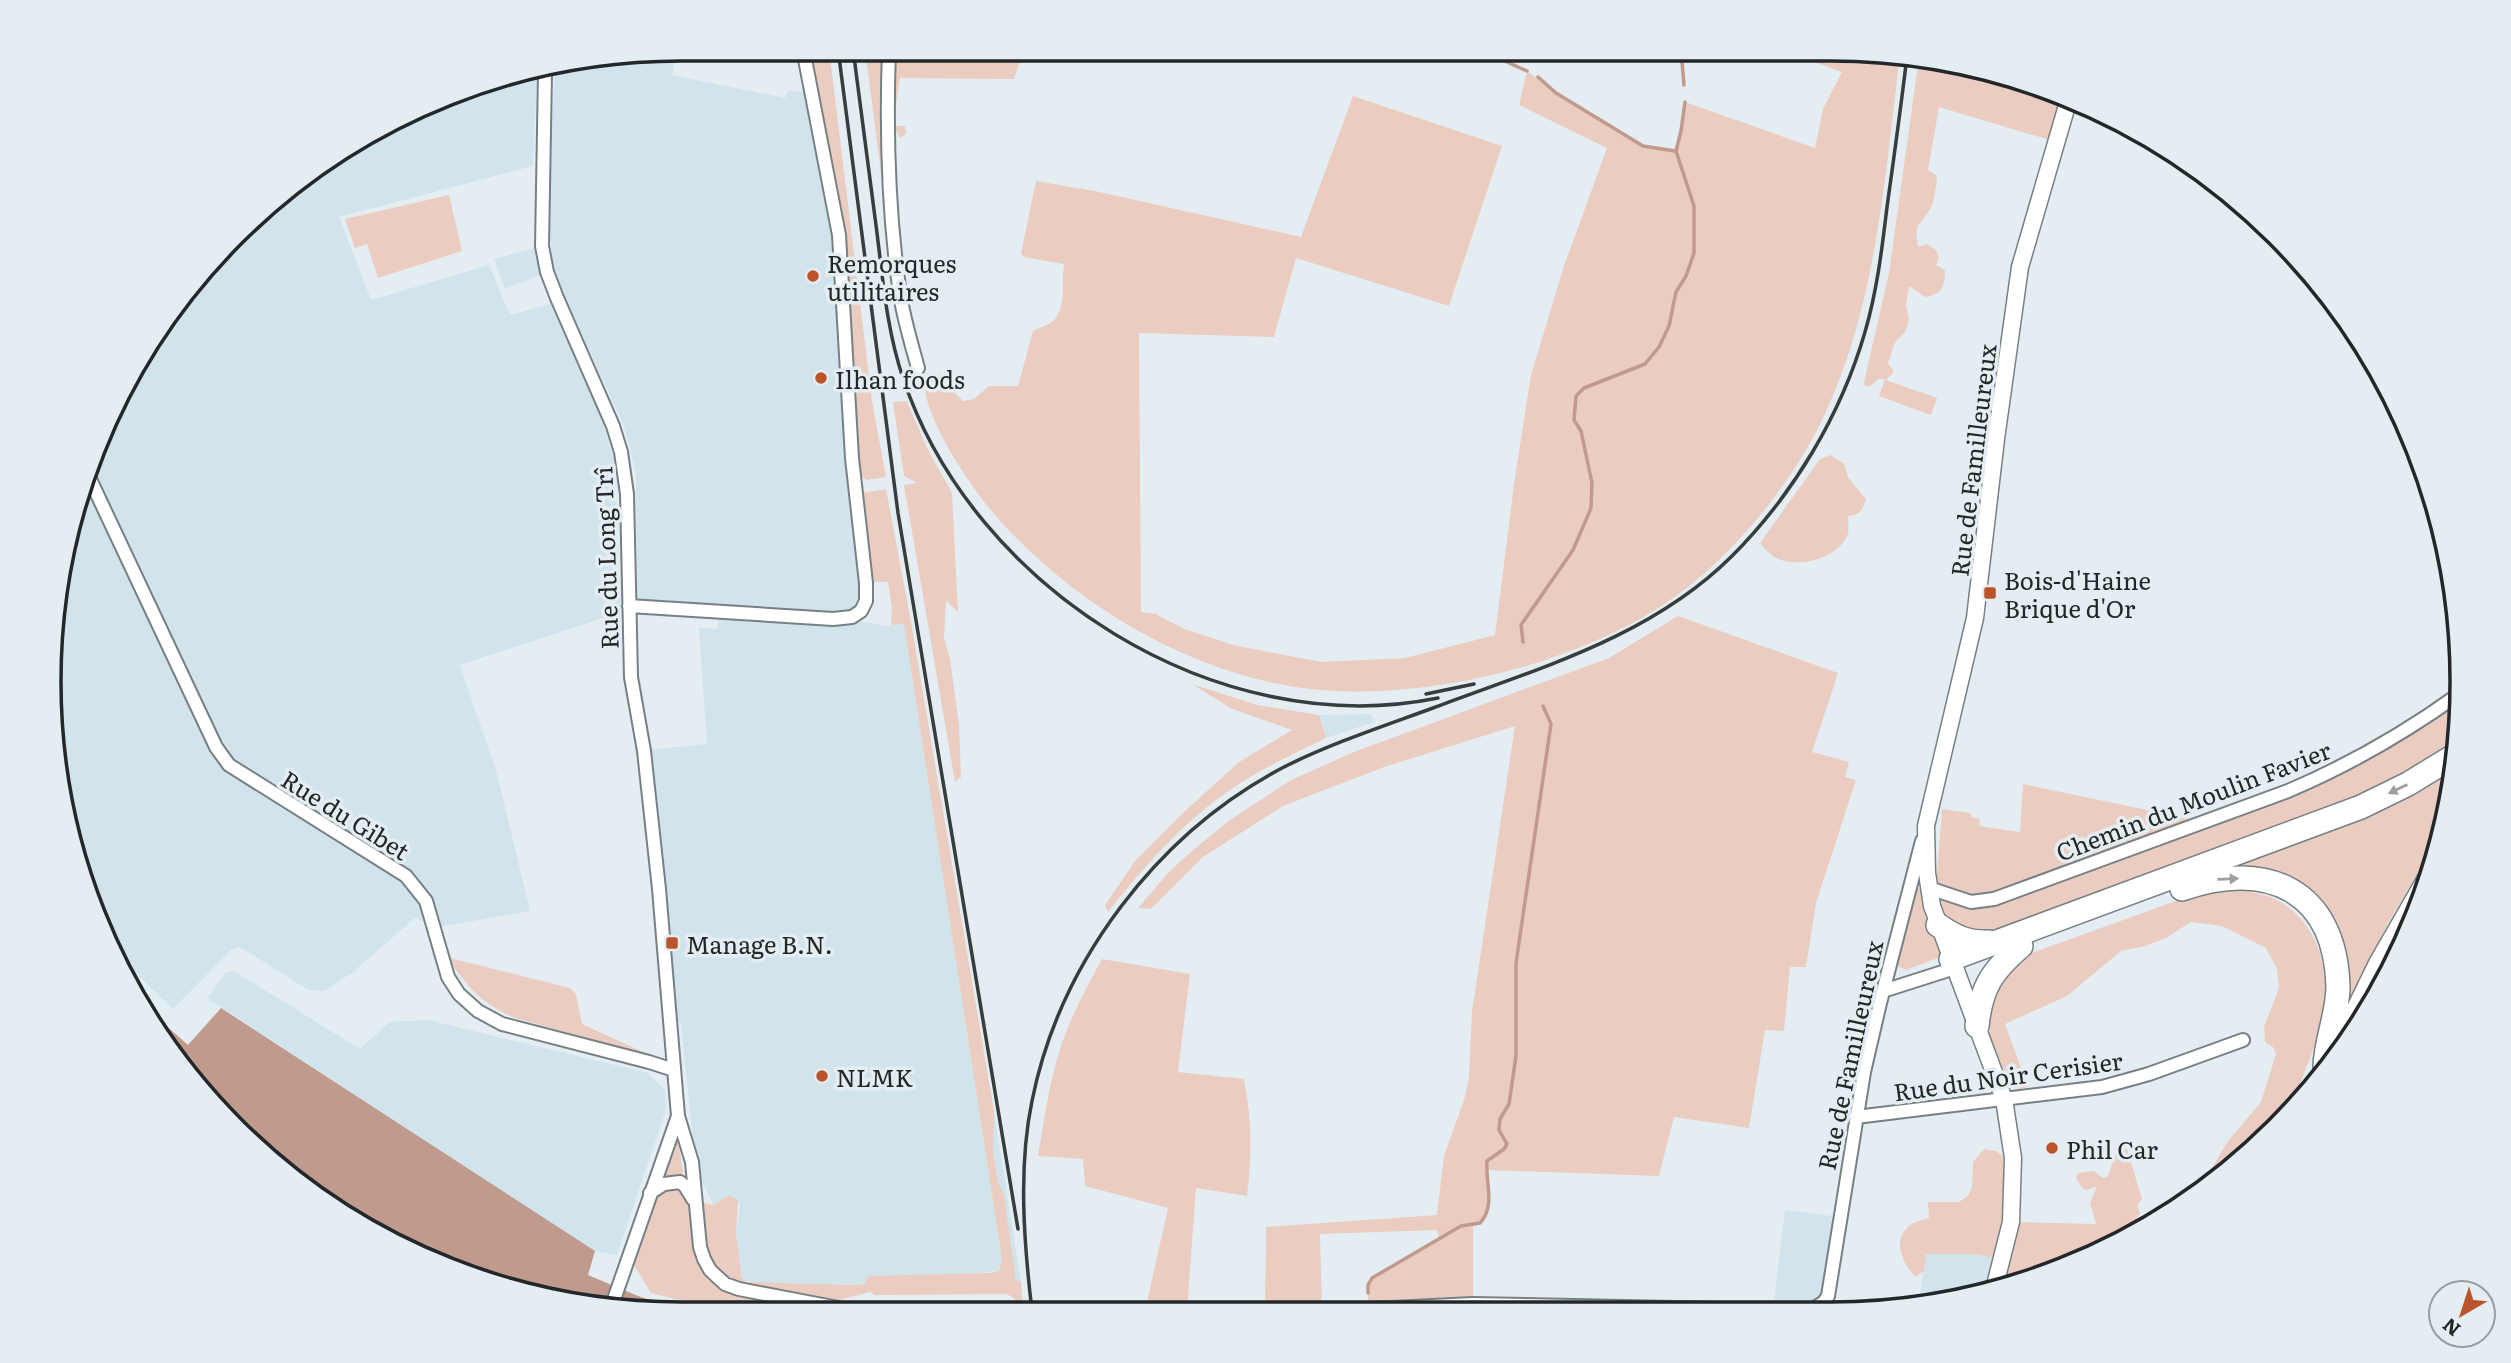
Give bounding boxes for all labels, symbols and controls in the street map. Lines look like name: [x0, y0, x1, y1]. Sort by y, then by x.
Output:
place label: Remorques utilitaires: [827, 245, 956, 308]
marker: Remorques utilitaires: [805, 268, 821, 284]
street label: Rue de Familleureux: [1940, 341, 2004, 578]
place label: Ilhan foods: [835, 361, 965, 396]
marker: Ilhan foods: [813, 370, 829, 386]
street label: Rue du Long Trî: [584, 466, 626, 650]
place label: Bois-d'Haine Brique d'Or: [2004, 562, 2151, 625]
marker: Bois-d'Haine Brique d'Or: [1982, 585, 1998, 601]
street label: Chemin du Moulin Favier: [2051, 731, 2336, 869]
street label: Rue du Gibet: [275, 761, 417, 867]
one-way arrow: [2388, 783, 2408, 795]
one-way arrow: [2217, 873, 2239, 884]
place label: Manage B.N.: [686, 926, 833, 961]
marker: Manage B.N.: [664, 935, 680, 951]
street label: Rue de Familleureux: [1808, 937, 1891, 1173]
street label: Rue du Noir Cerisier: [1891, 1042, 2125, 1108]
place label: NLMK: [836, 1059, 913, 1094]
marker: NLMK: [814, 1068, 830, 1084]
place label: Phil Car: [2066, 1131, 2158, 1166]
marker: Phil Car: [2044, 1140, 2060, 1156]
north arrow: [2427, 1279, 2497, 1349]
text: N: [2436, 1312, 2466, 1344]

